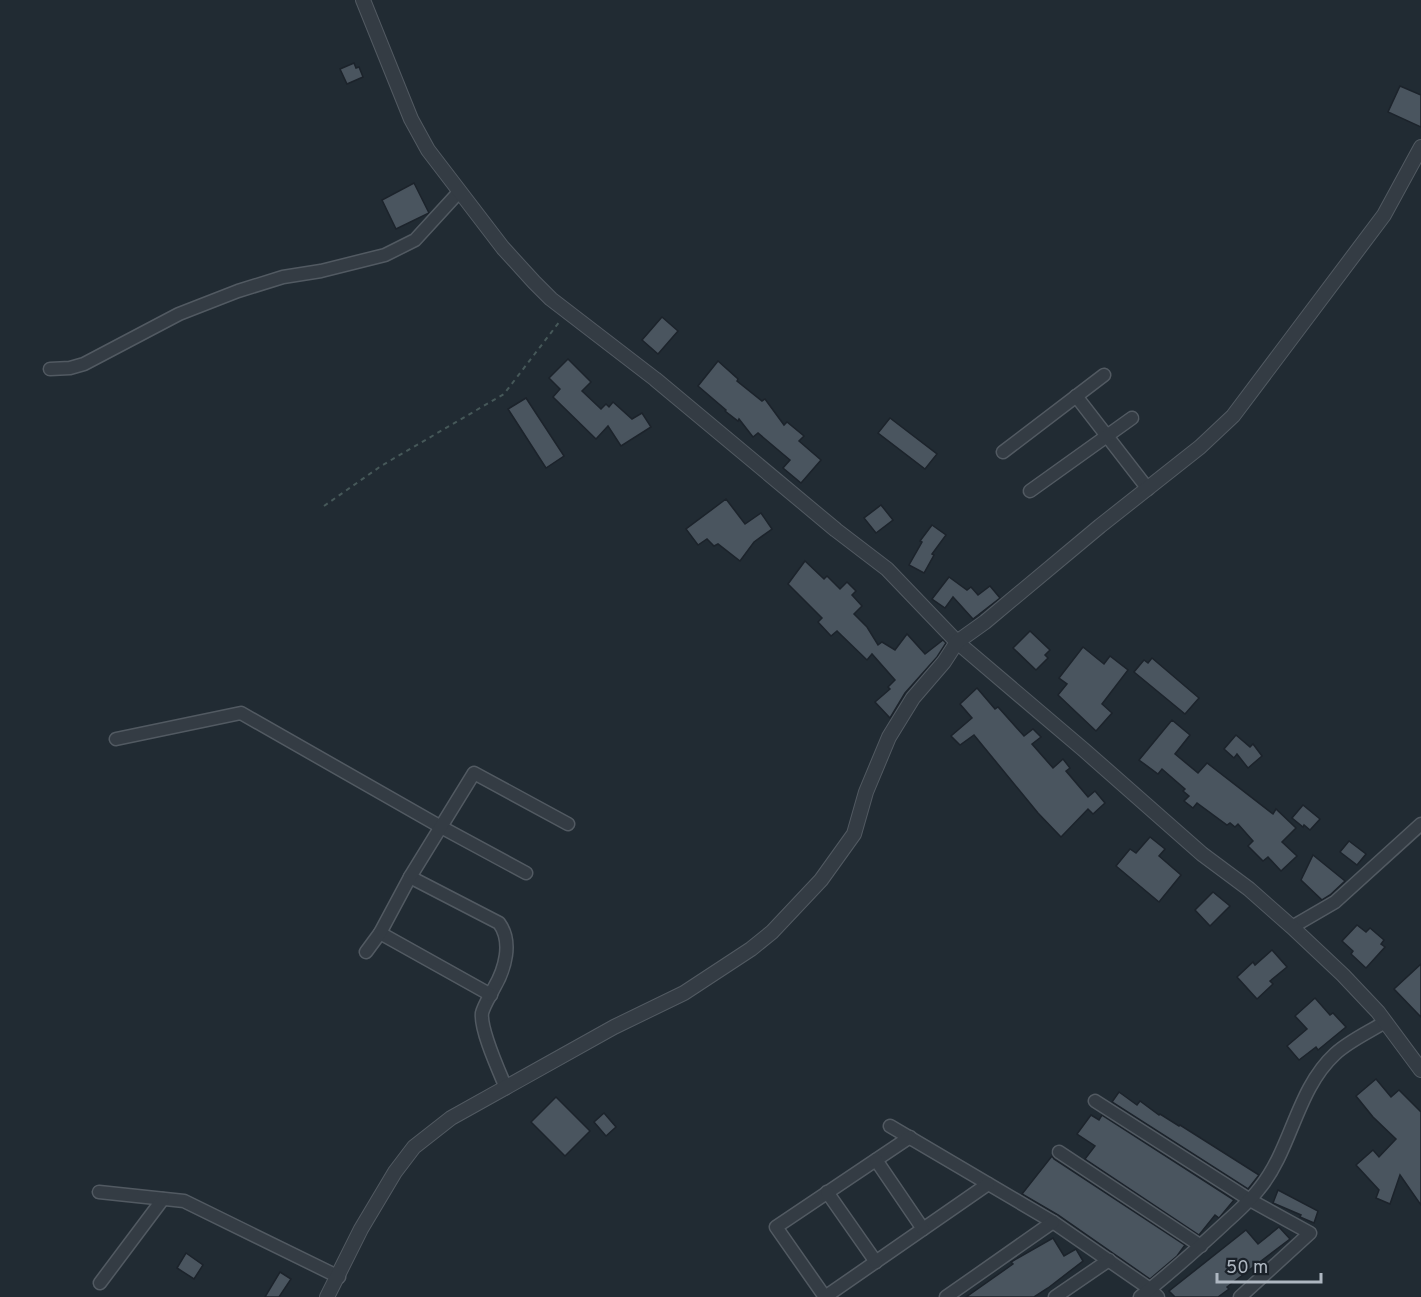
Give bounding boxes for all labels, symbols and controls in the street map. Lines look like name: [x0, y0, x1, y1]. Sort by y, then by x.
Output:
scale bar: [1217, 1246, 1320, 1284]
text: 50 m: [1226, 1257, 1268, 1280]

